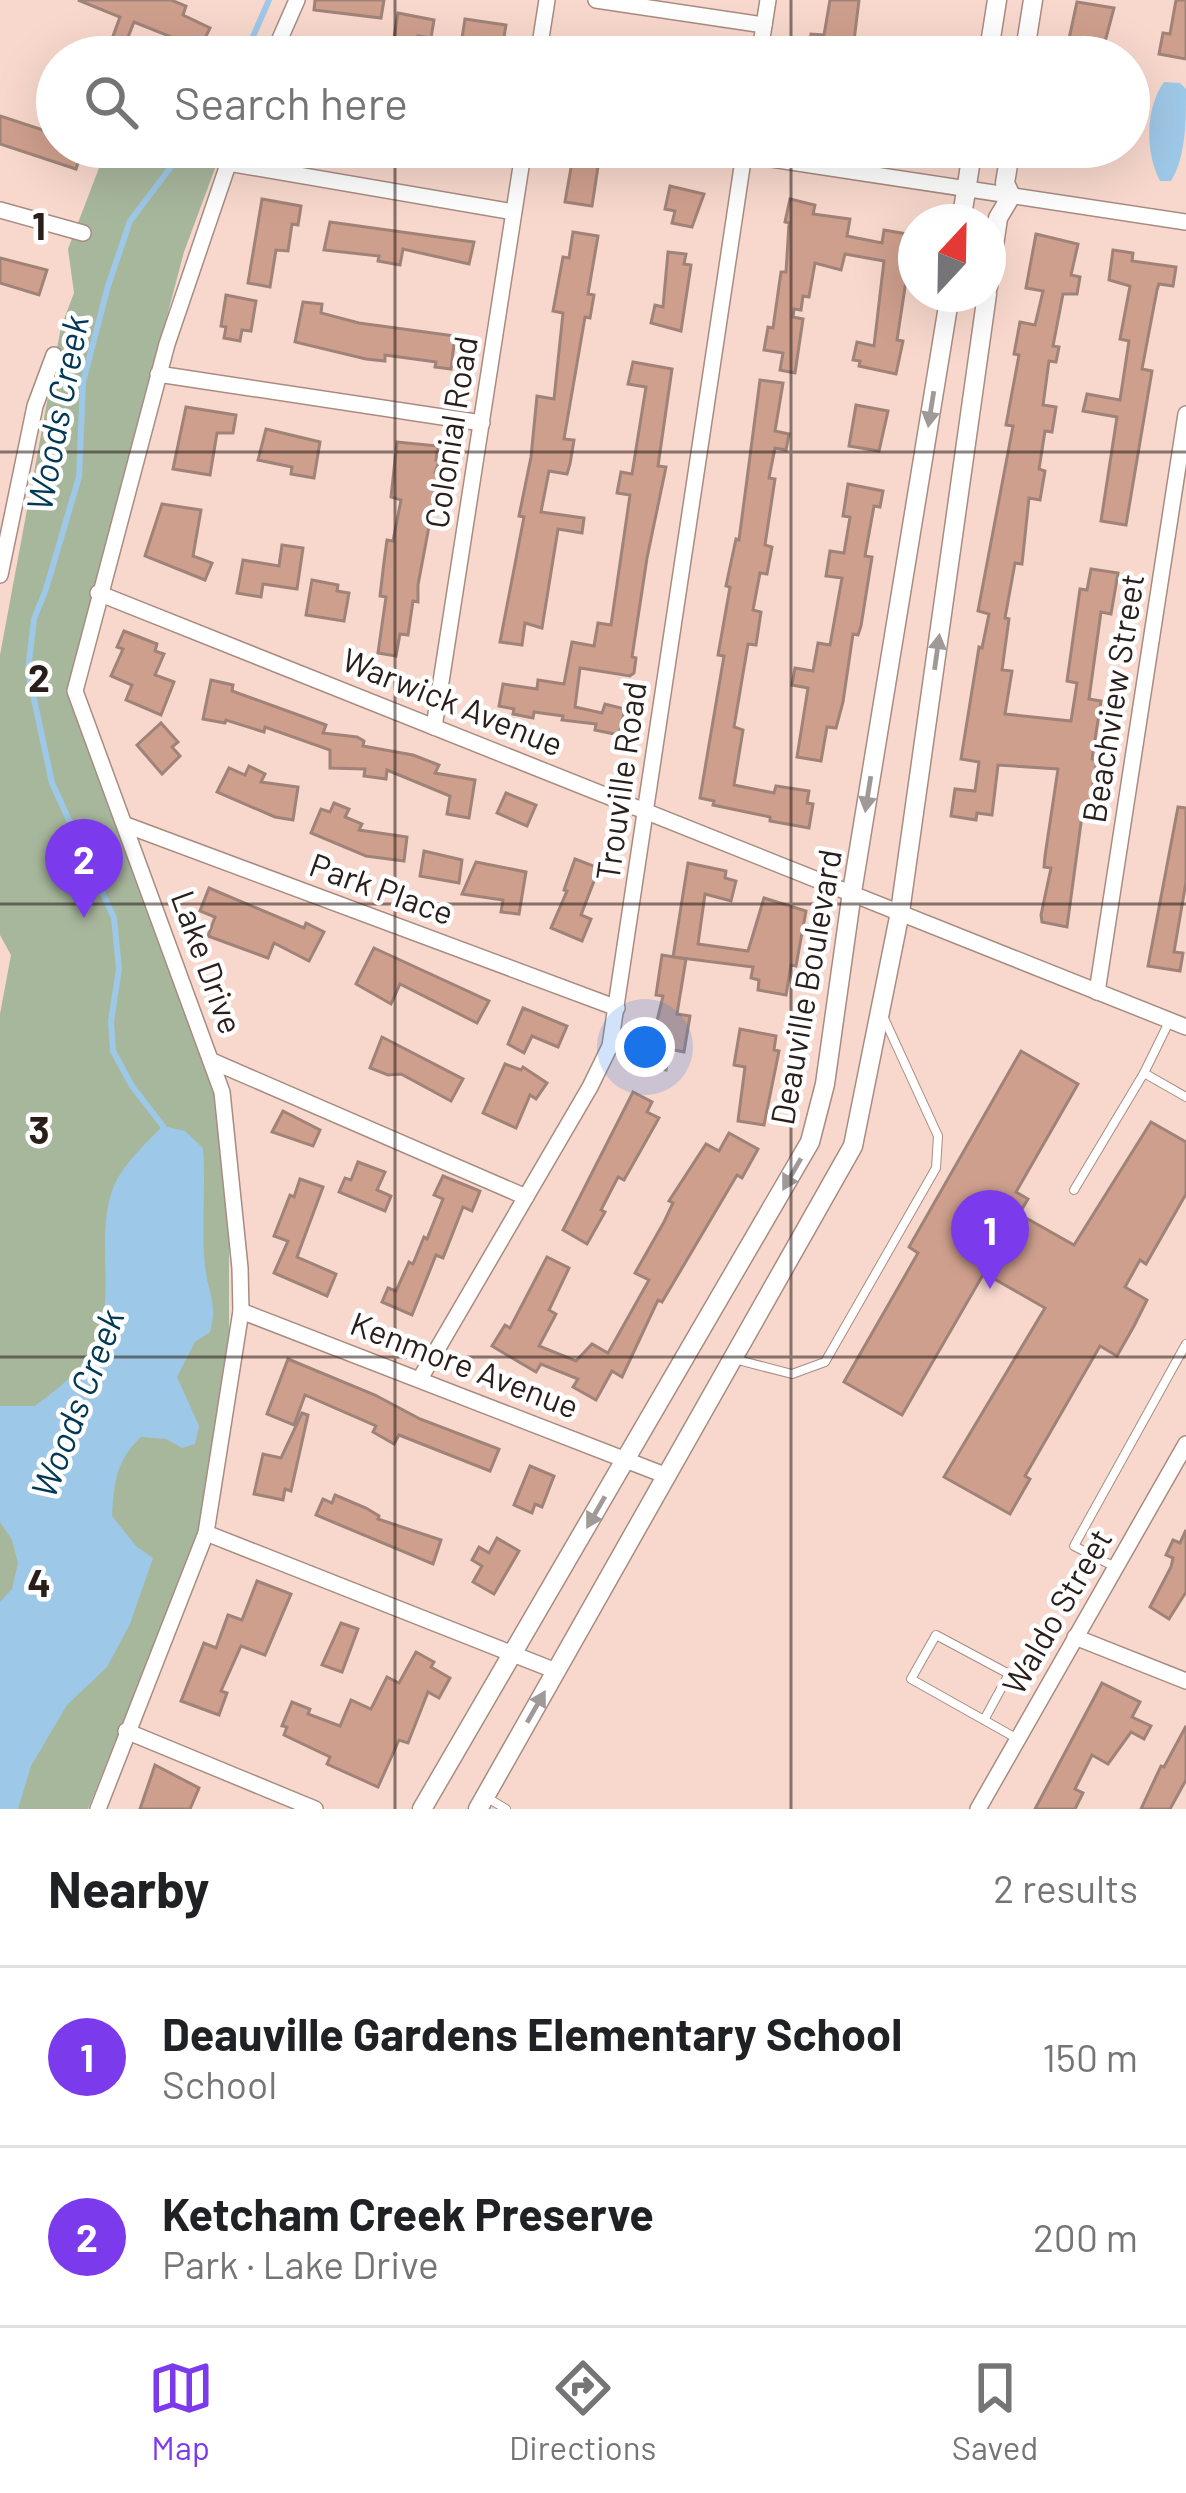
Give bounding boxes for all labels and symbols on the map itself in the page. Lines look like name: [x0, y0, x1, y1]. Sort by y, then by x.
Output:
text: 1: [32, 201, 46, 248]
north arrow: [898, 204, 1006, 312]
water label: Woods Creek: [16, 311, 96, 514]
street label: Colonial Road: [415, 333, 485, 531]
one-way arrow: [921, 391, 939, 429]
street label: Beachview Street: [1073, 571, 1151, 825]
one-way arrow: [928, 633, 947, 670]
street label: Warwick Avenue: [337, 639, 569, 763]
text: 2: [28, 653, 50, 700]
street label: Trouville Road: [586, 679, 654, 883]
one-way arrow: [859, 776, 877, 814]
pin: 2: [45, 819, 123, 918]
street label: Park Place: [305, 844, 459, 932]
street label: Deauville Boulevard: [761, 846, 849, 1128]
street label: Lake Drive: [164, 885, 252, 1039]
your location: [615, 1017, 675, 1077]
text: 3: [28, 1105, 50, 1152]
one-way arrow: [782, 1157, 803, 1191]
pin: 1: [951, 1190, 1029, 1289]
water label: Woods Creek: [20, 1302, 132, 1503]
street label: Kenmore Avenue: [345, 1302, 585, 1426]
one-way arrow: [586, 1494, 607, 1529]
street label: Waldo Street: [993, 1521, 1119, 1701]
text: 4: [27, 1558, 51, 1605]
one-way arrow: [525, 1690, 546, 1724]

